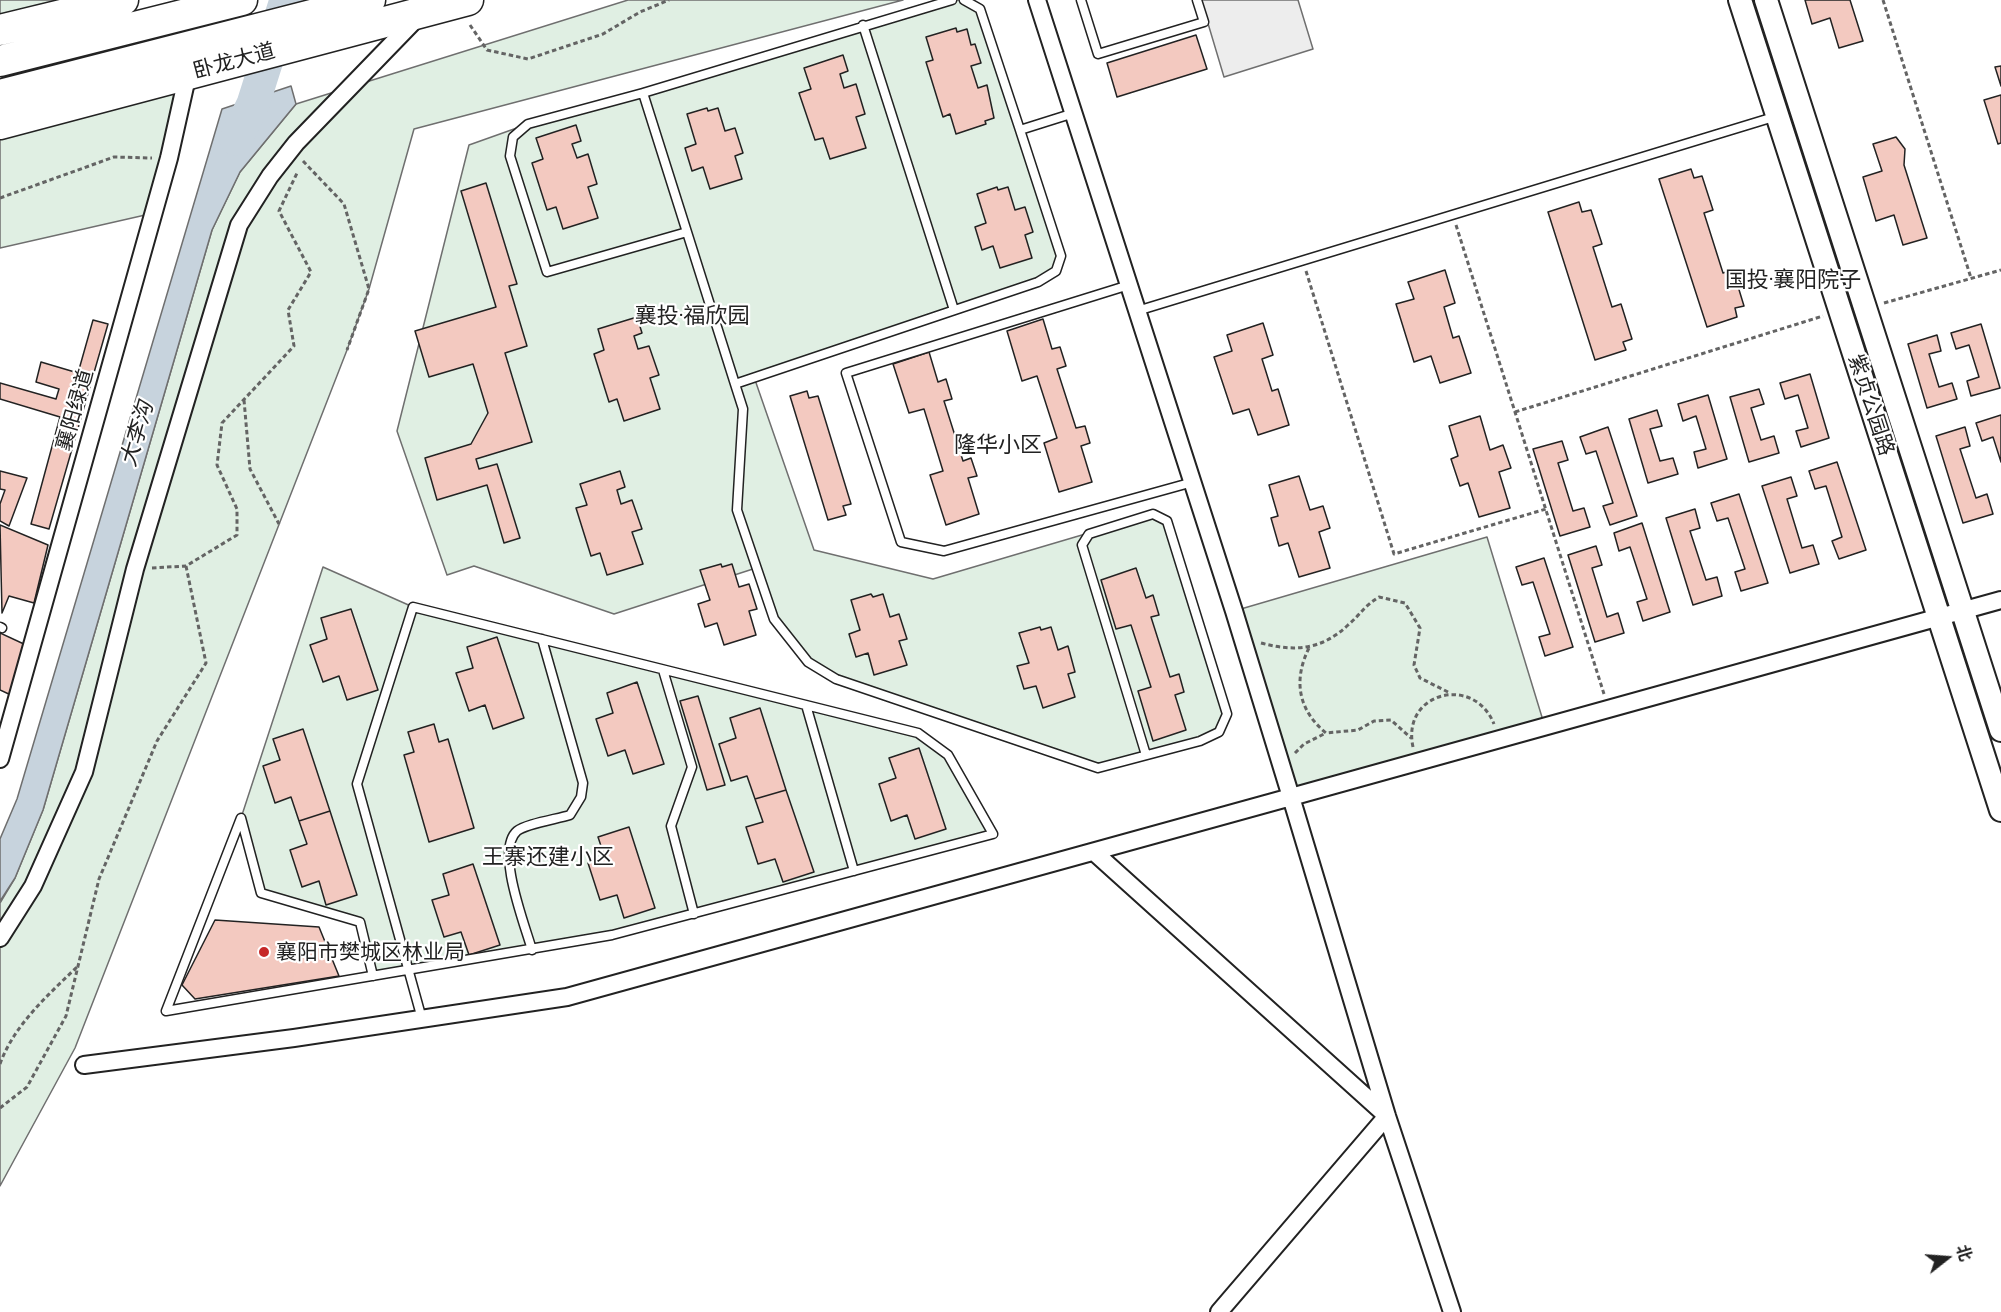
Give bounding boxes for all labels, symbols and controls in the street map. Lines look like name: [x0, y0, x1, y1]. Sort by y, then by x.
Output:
street label: 卧龙大道: [190, 38, 278, 84]
district label: 国投·襄阳院子: [1725, 267, 1861, 293]
district label: 襄投·福欣园: [635, 303, 749, 329]
street label: 紫贞公园路: [1843, 351, 1899, 459]
street label: 襄阳绿道: [51, 366, 99, 454]
water label: 大李沟: [115, 399, 159, 469]
district label: 隆华小区: [954, 432, 1042, 458]
district label: 王寨还建小区: [482, 844, 614, 870]
place label: 襄阳市樊城区林业局: [276, 939, 465, 965]
marker: 襄阳市樊城区林业局: [257, 945, 271, 959]
north arrow: [1917, 1228, 1977, 1288]
text: 北: [1953, 1242, 1975, 1263]

